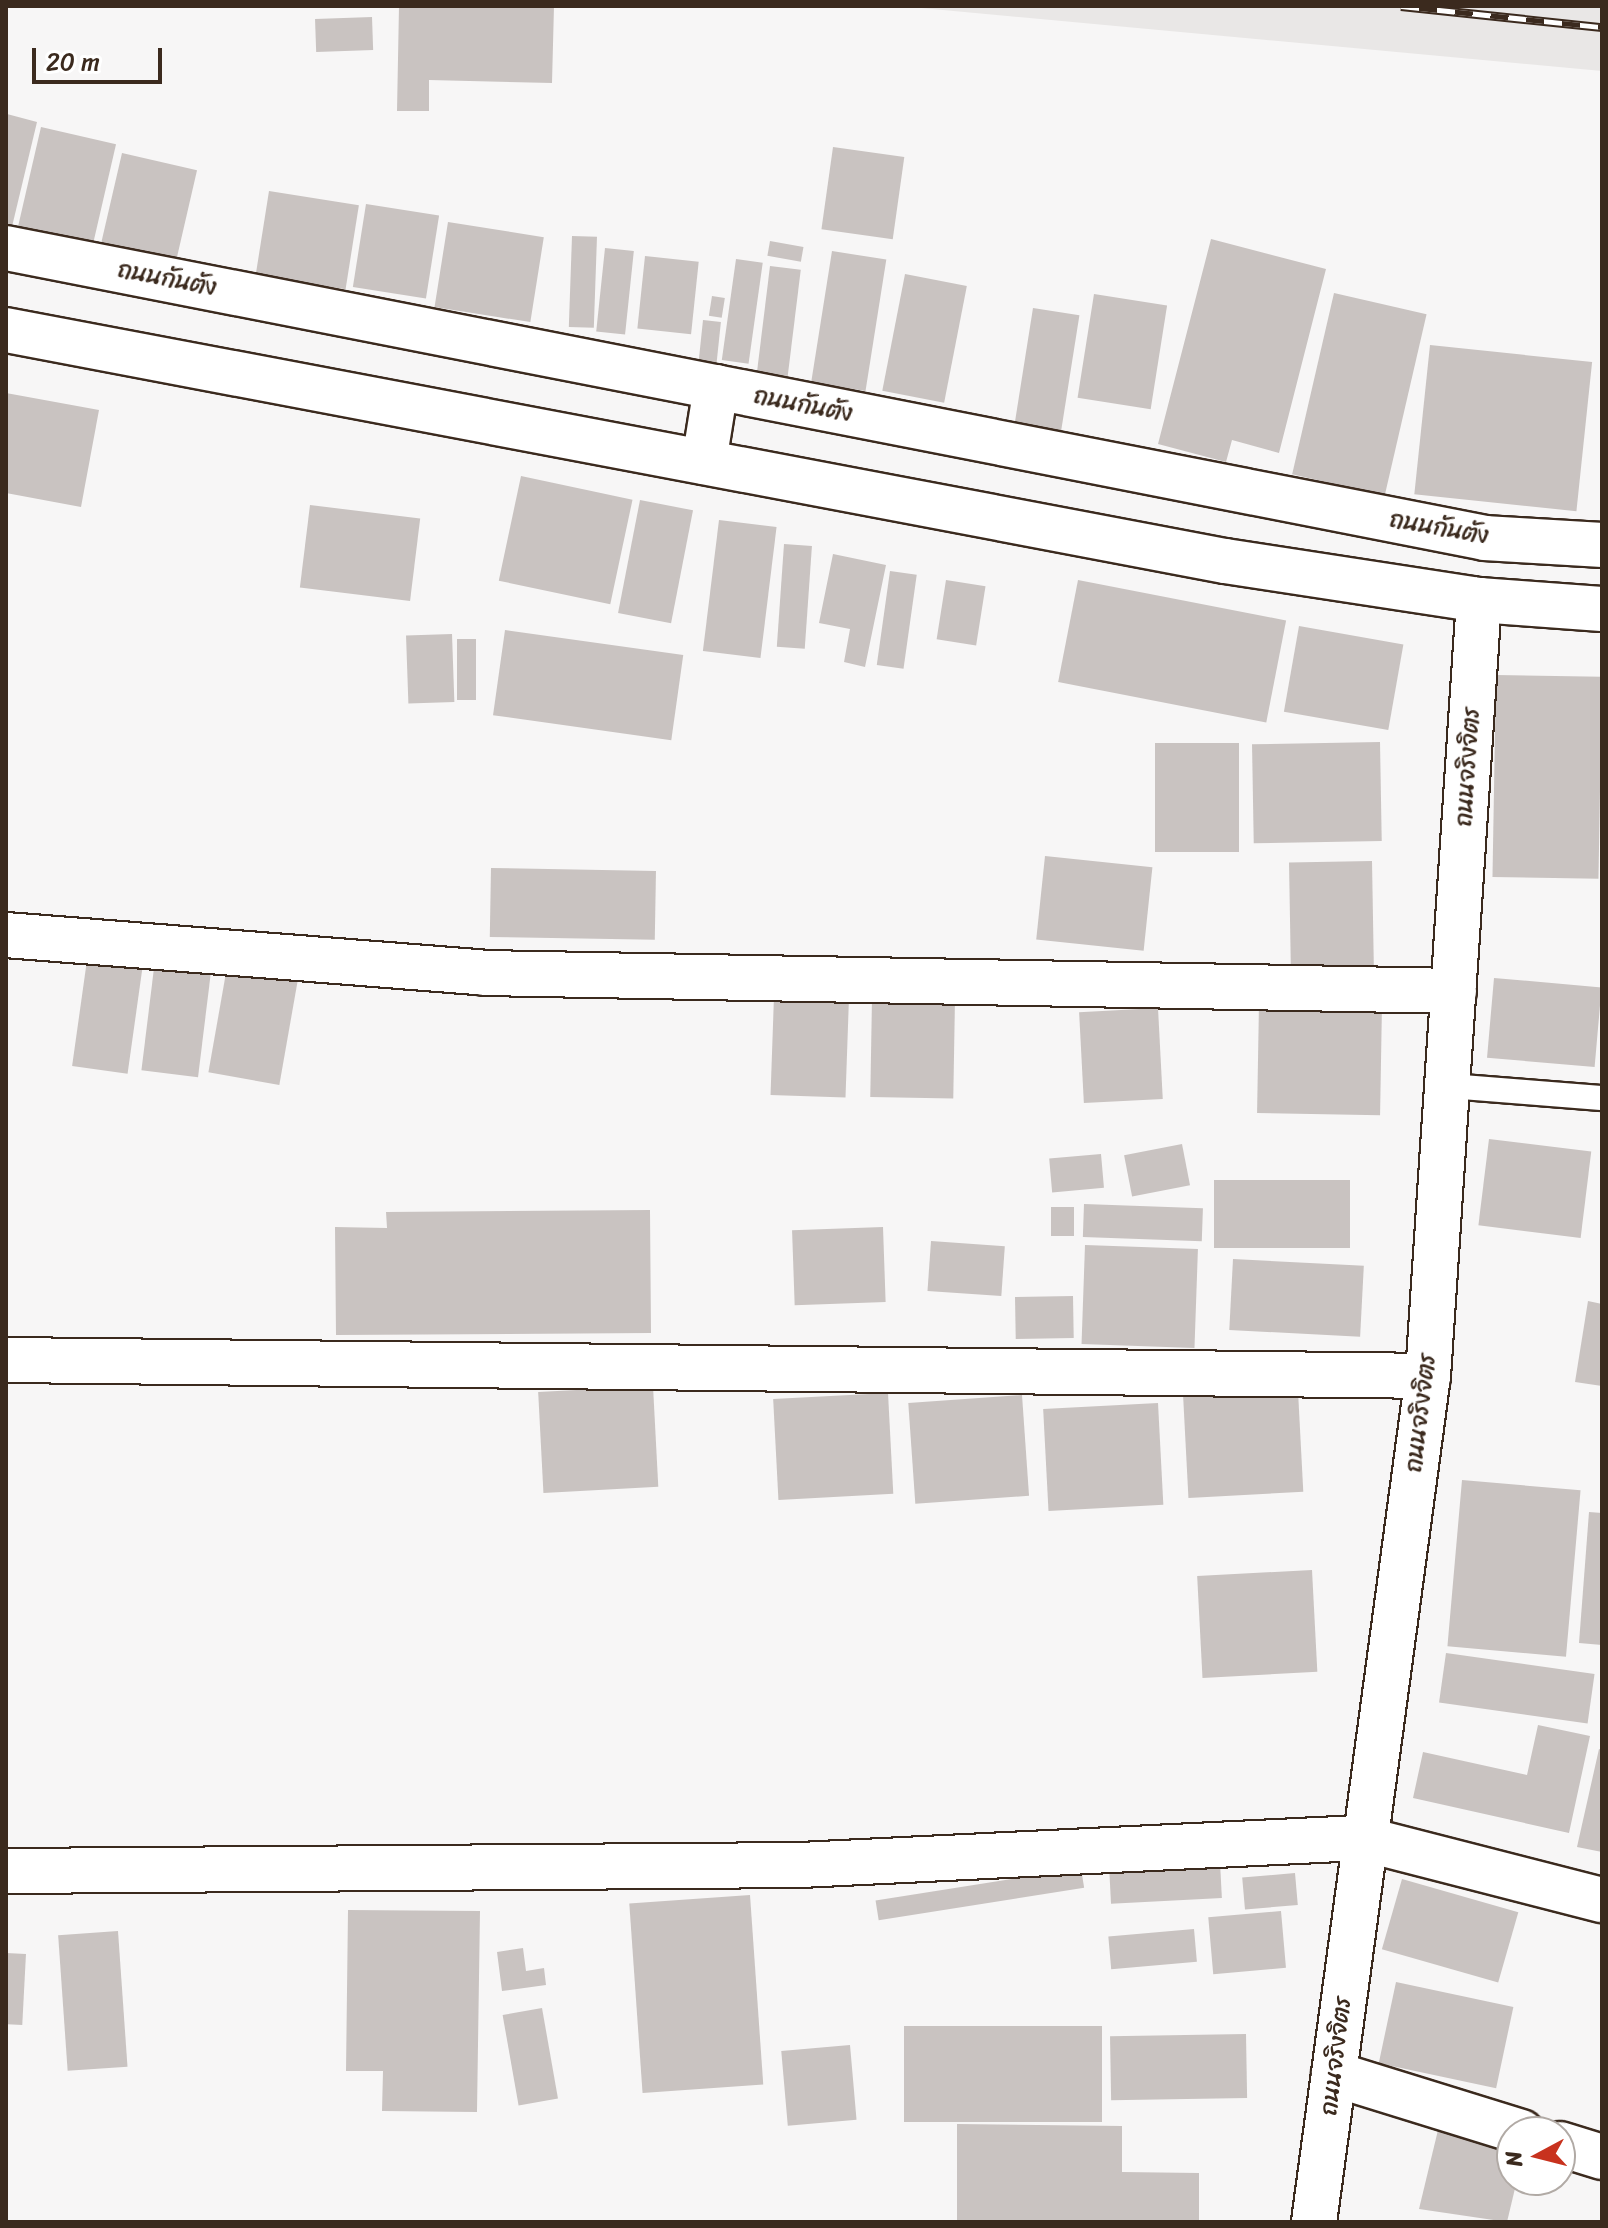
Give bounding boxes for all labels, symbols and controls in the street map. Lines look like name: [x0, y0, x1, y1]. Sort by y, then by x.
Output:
scale bar: [36, 32, 166, 82]
text: 20 m: [46, 41, 100, 83]
street label: ถนนกันตัง: [115, 255, 219, 303]
street label: ถนนกันตัง: [751, 381, 855, 429]
street label: ถนนกันตัง: [1387, 505, 1491, 551]
street label: ถนนจริงจิตร: [1449, 706, 1487, 828]
street label: ถนนจริงจิตร: [1399, 1352, 1443, 1474]
street label: ถนนจริงจิตร: [1314, 1995, 1358, 2117]
north arrow: [1496, 2116, 1576, 2196]
text: N: [1493, 2149, 1534, 2169]

